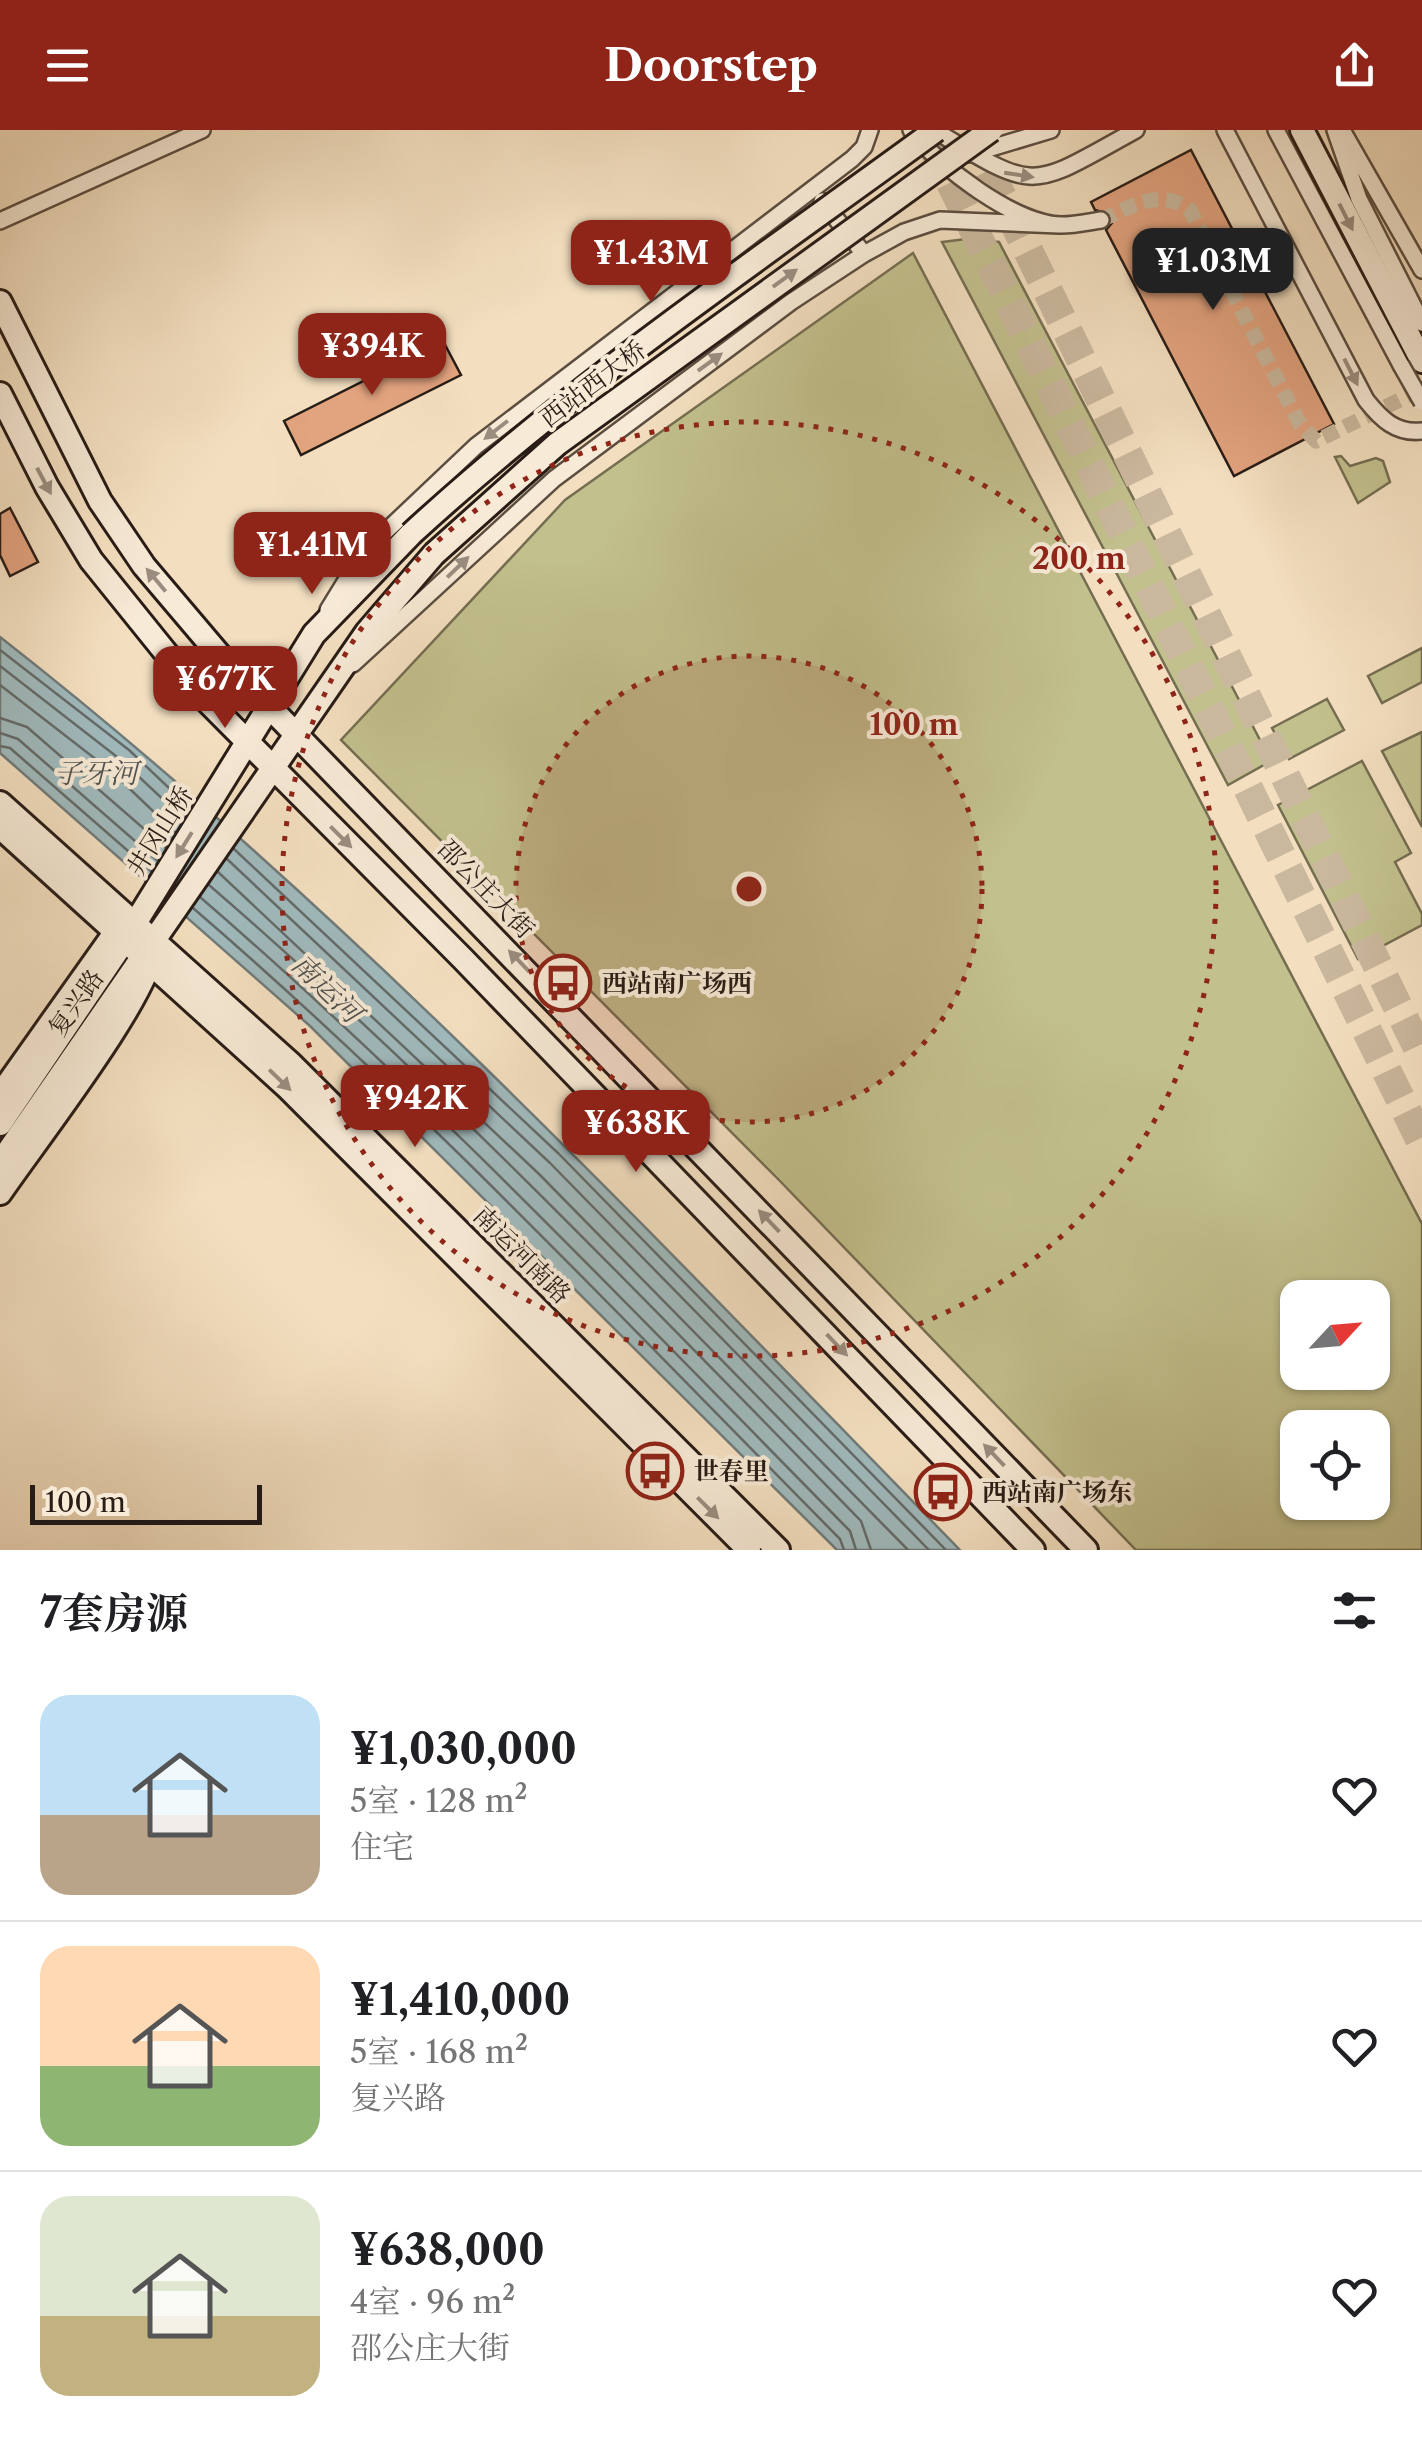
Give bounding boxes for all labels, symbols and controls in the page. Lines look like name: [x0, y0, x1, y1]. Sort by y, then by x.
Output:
text: Doorstep: [604, 37, 818, 93]
icon: menu: [40, 38, 95, 93]
icon: share: [1327, 38, 1382, 93]
one-way arrow: [1004, 168, 1035, 183]
one-way arrow: [1337, 202, 1354, 231]
pin: ¥1.43M: [570, 220, 732, 305]
pin: ¥1.03M: [1132, 228, 1294, 313]
text: ¥1.43M: [593, 233, 709, 272]
text: ¥1.03M: [1154, 241, 1272, 280]
one-way arrow: [772, 269, 798, 288]
pin: ¥394K: [302, 313, 442, 398]
text: ¥394K: [320, 326, 424, 365]
street label: 西站西大桥: [534, 334, 652, 434]
one-way arrow: [697, 352, 723, 372]
one-way arrow: [1342, 357, 1359, 386]
one-way arrow: [483, 419, 509, 440]
one-way arrow: [36, 467, 53, 496]
pin: ¥1.41M: [231, 512, 393, 597]
text: ¥1.41M: [256, 525, 368, 564]
text: 200 m: [1032, 540, 1126, 577]
one-way arrow: [446, 555, 470, 579]
one-way arrow: [146, 568, 168, 593]
pin: ¥677K: [155, 646, 295, 731]
text: ¥677K: [175, 659, 275, 698]
text: 100 m: [870, 706, 959, 743]
water label: 子牙河: [54, 756, 143, 790]
street label: 井冈山桥: [120, 780, 200, 882]
one-way arrow: [329, 825, 352, 849]
one-way arrow: [176, 831, 193, 859]
street label: 邵公庄大街: [431, 833, 541, 945]
centre of rings: [731, 871, 767, 907]
water label: 南运河: [285, 947, 373, 1033]
one-way arrow: [508, 950, 531, 974]
bus stop icon: 西站南广场西: [533, 953, 593, 1013]
street label: 复兴路: [42, 963, 110, 1043]
place label: 西站南广场西: [602, 968, 752, 999]
pin: ¥942K: [345, 1065, 485, 1150]
one-way arrow: [268, 1068, 292, 1091]
text: ¥942K: [363, 1078, 467, 1117]
pin: ¥638K: [566, 1090, 706, 1175]
text: ¥638K: [584, 1103, 688, 1142]
street label: 南运河南路: [467, 1200, 577, 1310]
one-way arrow: [758, 1209, 781, 1233]
north arrow: [1280, 1280, 1390, 1390]
map controls: [1280, 1280, 1390, 1520]
one-way arrow: [825, 1333, 848, 1357]
button: locate: [1280, 1410, 1390, 1520]
bus stop icon: 世春里: [625, 1441, 685, 1501]
one-way arrow: [983, 1443, 1006, 1467]
place label: 世春里: [694, 1456, 769, 1487]
bus stop icon: 西站南广场东: [913, 1462, 973, 1522]
place label: 西站南广场东: [982, 1477, 1132, 1508]
scale bar: [30, 1480, 262, 1524]
text: 100 m: [45, 1485, 126, 1519]
one-way arrow: [696, 1495, 719, 1519]
icon: filters: [1327, 1583, 1382, 1638]
text: 7套房源: [40, 1587, 188, 1639]
text: ¥1,030,000: [350, 1723, 577, 1775]
icon: home: [120, 1735, 240, 1855]
icon: heart: [1327, 1768, 1382, 1823]
text: 5室 · 128 m²: [350, 1781, 528, 1820]
text: 住宅: [350, 1827, 414, 1866]
text: ¥1,410,000: [350, 1974, 570, 2026]
icon: home: [120, 1986, 240, 2106]
icon: heart: [1327, 2019, 1382, 2074]
text: 5室 · 168 m²: [350, 2032, 528, 2071]
text: 复兴路: [350, 2078, 446, 2117]
text: ¥638,000: [350, 2224, 545, 2276]
icon: home: [120, 2236, 240, 2356]
icon: heart: [1327, 2269, 1382, 2324]
text: 4室 · 96 m²: [350, 2282, 515, 2321]
text: 邵公庄大街: [350, 2328, 510, 2367]

